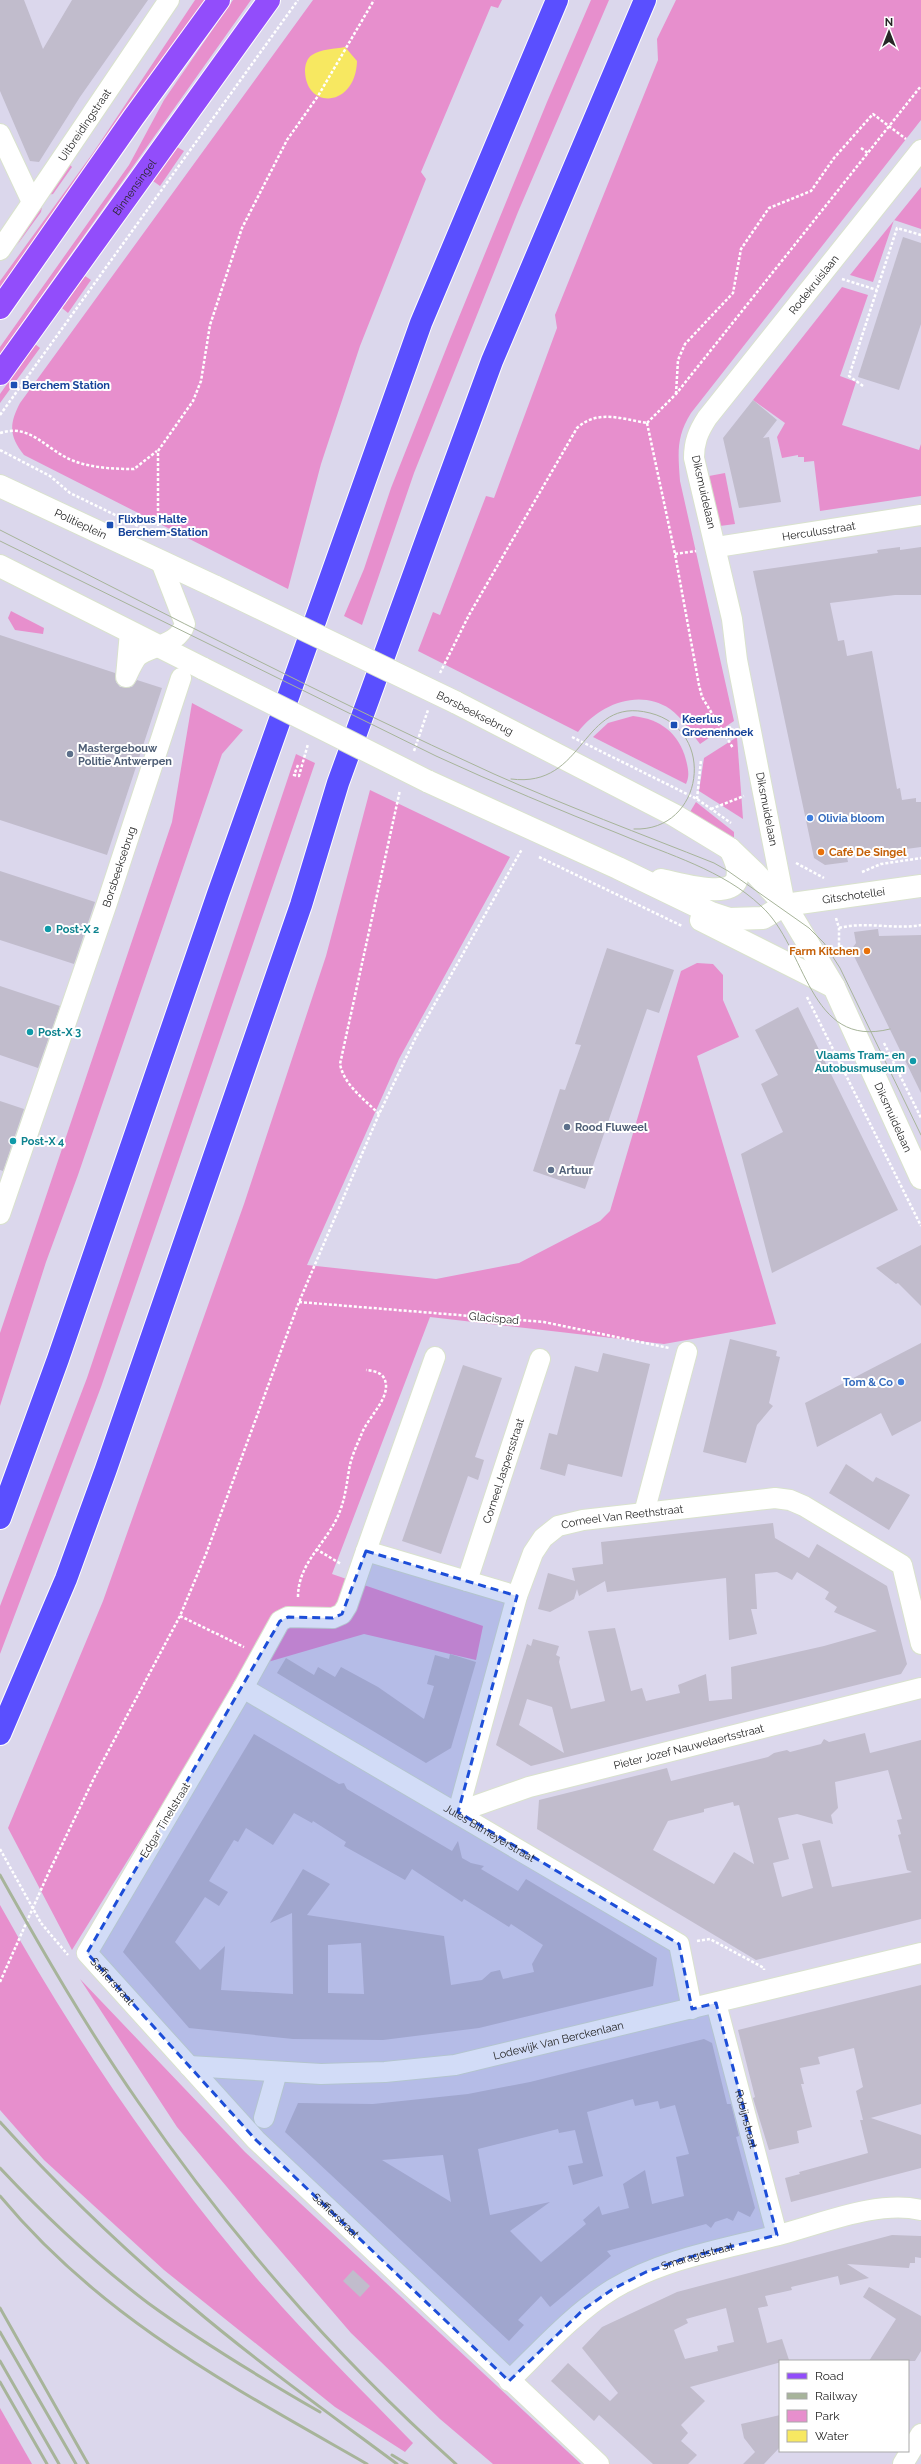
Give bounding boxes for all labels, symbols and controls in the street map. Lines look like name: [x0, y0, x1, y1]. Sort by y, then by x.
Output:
north arrow: [869, 12, 909, 52]
text: N: [885, 16, 893, 29]
street label: Uitbreidingstraat: [56, 86, 114, 164]
street label: Binnensingel: [110, 157, 159, 218]
street label: Rodekruislaan: [786, 252, 842, 317]
place label: Berchem Station: [22, 379, 110, 392]
marker: Berchem Station: [9, 380, 19, 390]
street label: Diksmuidelaan: [689, 454, 718, 530]
street label: Politieplein: [52, 506, 109, 542]
place label: Flixbus Halte Berchem-Station: [118, 513, 208, 539]
street label: Herculusstraat: [781, 519, 857, 544]
marker: Flixbus Halte Berchem-Station: [105, 520, 115, 530]
street label: Borsbeeksebrug: [434, 689, 515, 738]
place label: Keerlus Groenenhoek: [682, 713, 754, 739]
marker: Keerlus Groenenhoek: [669, 720, 679, 730]
place label: Mastergebouw Politie Antwerpen: [78, 742, 172, 768]
marker: Mastergebouw Politie Antwerpen: [65, 749, 75, 759]
street label: Diksmuidelaan: [753, 771, 780, 847]
place label: Olivia bloom: [818, 812, 884, 825]
marker: Olivia bloom: [805, 813, 815, 823]
street label: Borsbeeksebrug: [100, 825, 139, 909]
place label: Café De Singel: [829, 846, 907, 859]
marker: Café De Singel: [816, 847, 826, 857]
street label: Gitschotellei: [821, 885, 886, 907]
place label: Post-X 2: [56, 923, 99, 936]
marker: Post-X 2: [43, 924, 53, 934]
place label: Farm Kitchen: [789, 945, 859, 958]
marker: Farm Kitchen: [862, 946, 872, 956]
place label: Post-X 3: [38, 1026, 81, 1039]
marker: Post-X 3: [25, 1027, 35, 1037]
place label: Vlaams Tram- en Autobusmuseum: [815, 1049, 905, 1075]
marker: Vlaams Tram- en Autobusmuseum: [908, 1056, 918, 1066]
street label: Diksmuidelaan: [871, 1080, 914, 1154]
place label: Rood Fluweel: [575, 1121, 648, 1134]
marker: Rood Fluweel: [562, 1122, 572, 1132]
place label: Post-X 4: [21, 1135, 64, 1148]
marker: Post-X 4: [8, 1136, 18, 1146]
place label: Artuur: [559, 1164, 593, 1177]
marker: Artuur: [546, 1165, 556, 1175]
street label: Glacispad: [468, 1310, 520, 1327]
place label: Tom & Co: [843, 1376, 893, 1389]
marker: Tom & Co: [896, 1377, 906, 1387]
street label: Corneel Jaspersstraat: [480, 1416, 527, 1525]
street label: Corneel Van Reethstraat: [560, 1503, 684, 1532]
street label: Pieter Jozef Nauwelaertsstraat: [612, 1722, 766, 1772]
street label: Edgar Tinelstraat: [138, 1780, 193, 1860]
street label: Jules Bilmeyerstraat: [442, 1802, 537, 1865]
street label: Saffierstraat: [87, 1955, 137, 2008]
street label: Lodewijk Van Berckenlaan: [492, 2019, 625, 2063]
street label: Robijnstraat: [732, 2088, 760, 2150]
street label: Saffierstraat: [309, 2191, 362, 2241]
street label: Smaragdstraat: [659, 2240, 735, 2273]
legend: [779, 2360, 909, 2452]
text: Road: [815, 2369, 844, 2383]
text: Railway: [815, 2389, 858, 2403]
text: Park: [815, 2409, 840, 2423]
text: Water: [815, 2429, 849, 2443]

